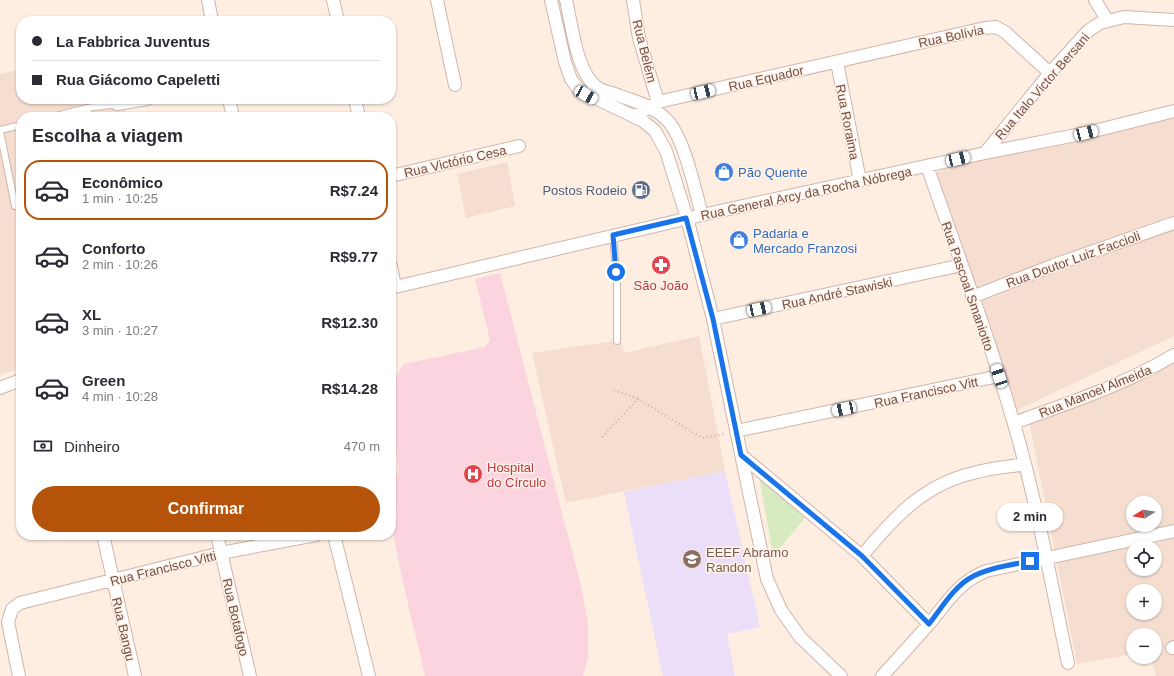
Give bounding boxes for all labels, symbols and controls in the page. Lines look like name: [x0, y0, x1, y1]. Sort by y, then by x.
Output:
street label: Rua Belém: [629, 18, 660, 84]
street label: Rua Bolívia: [917, 22, 986, 51]
street label: Rua Italo Victor Bersani: [992, 30, 1093, 143]
text: La Fabbrica Juventus: [56, 33, 210, 50]
street label: Rua Equador: [727, 62, 806, 94]
text: Rua Giácomo Capeletti: [56, 71, 220, 88]
car: [690, 83, 716, 101]
street label: Rua Roraima: [833, 83, 862, 162]
car: [573, 84, 599, 106]
car: [1073, 124, 1099, 142]
text: Escolha a viagem: [32, 126, 183, 146]
street label: Rua Victório Cesa: [402, 142, 508, 181]
car: [945, 150, 971, 168]
shop icon: Pão Quente: [713, 161, 735, 183]
street label: Rua General Arcy da Rocha Nóbrega: [699, 164, 914, 223]
place label: Pão Quente: [738, 165, 807, 180]
icon: car: [34, 172, 70, 208]
text: Econômico: [82, 174, 163, 191]
fuel station icon: Postos Rodeio: [630, 179, 652, 201]
text: R$7.24: [330, 182, 378, 199]
place label: Postos Rodeio: [542, 183, 627, 198]
text: 1 min · 10:25: [82, 191, 158, 206]
street label: Rua Pascoal Smaniotto: [938, 219, 997, 353]
place label: Padaria e Mercado Franzosi: [753, 226, 857, 256]
street label: Rua Doutor Luiz Faccioli: [1004, 228, 1142, 291]
shop icon: Padaria e Mercado Franzosi: [728, 229, 750, 251]
icon: car: [34, 238, 70, 274]
text: Conforto: [82, 240, 145, 257]
text: R$9.77: [330, 248, 378, 265]
pharmacy icon: São João: [650, 254, 672, 276]
text: 2 min · 10:26: [82, 257, 158, 272]
route start: [607, 263, 625, 281]
street label: Rua André Stawiski: [780, 274, 894, 313]
place label: São João: [634, 278, 688, 293]
car: [746, 301, 772, 317]
icon: car: [34, 304, 70, 340]
text: XL: [82, 306, 101, 323]
text: R$12.30: [321, 314, 378, 331]
text: 3 min · 10:27: [82, 323, 158, 338]
street label: Rua Manoel Almeida: [1037, 362, 1154, 421]
car: [989, 363, 1009, 389]
icon: car: [34, 370, 70, 406]
text: Green: [82, 372, 125, 389]
street label: Rua Francisco Vitt: [873, 374, 980, 411]
text: R$14.28: [321, 380, 378, 397]
text: 4 min · 10:28: [82, 389, 158, 404]
car: [831, 401, 857, 417]
icon: cash: [32, 435, 54, 457]
text: Dinheiro: [64, 438, 120, 455]
text: 470 m: [344, 439, 380, 454]
place label: Hospital do Círculo: [487, 460, 546, 490]
hospital icon: Hospital do Círculo: [462, 463, 484, 485]
button: Confirmar: [32, 486, 380, 532]
north arrow: [1126, 496, 1162, 532]
map controls: [1126, 496, 1162, 664]
callout: 2 min: [997, 503, 1063, 531]
text: 2 min: [1013, 509, 1047, 524]
button: locate: [1126, 540, 1162, 576]
place label: EEEF Abramo Randon: [706, 545, 788, 575]
street label: Rua Francisco Vitti: [108, 548, 218, 589]
school or university icon: EEEF Abramo Randon: [681, 548, 703, 570]
route end: [1021, 552, 1039, 570]
street label: Rua Botafogo: [219, 577, 252, 658]
button: +: [1126, 584, 1162, 620]
street label: Rua Bangu: [109, 596, 138, 662]
button: −: [1126, 628, 1162, 664]

